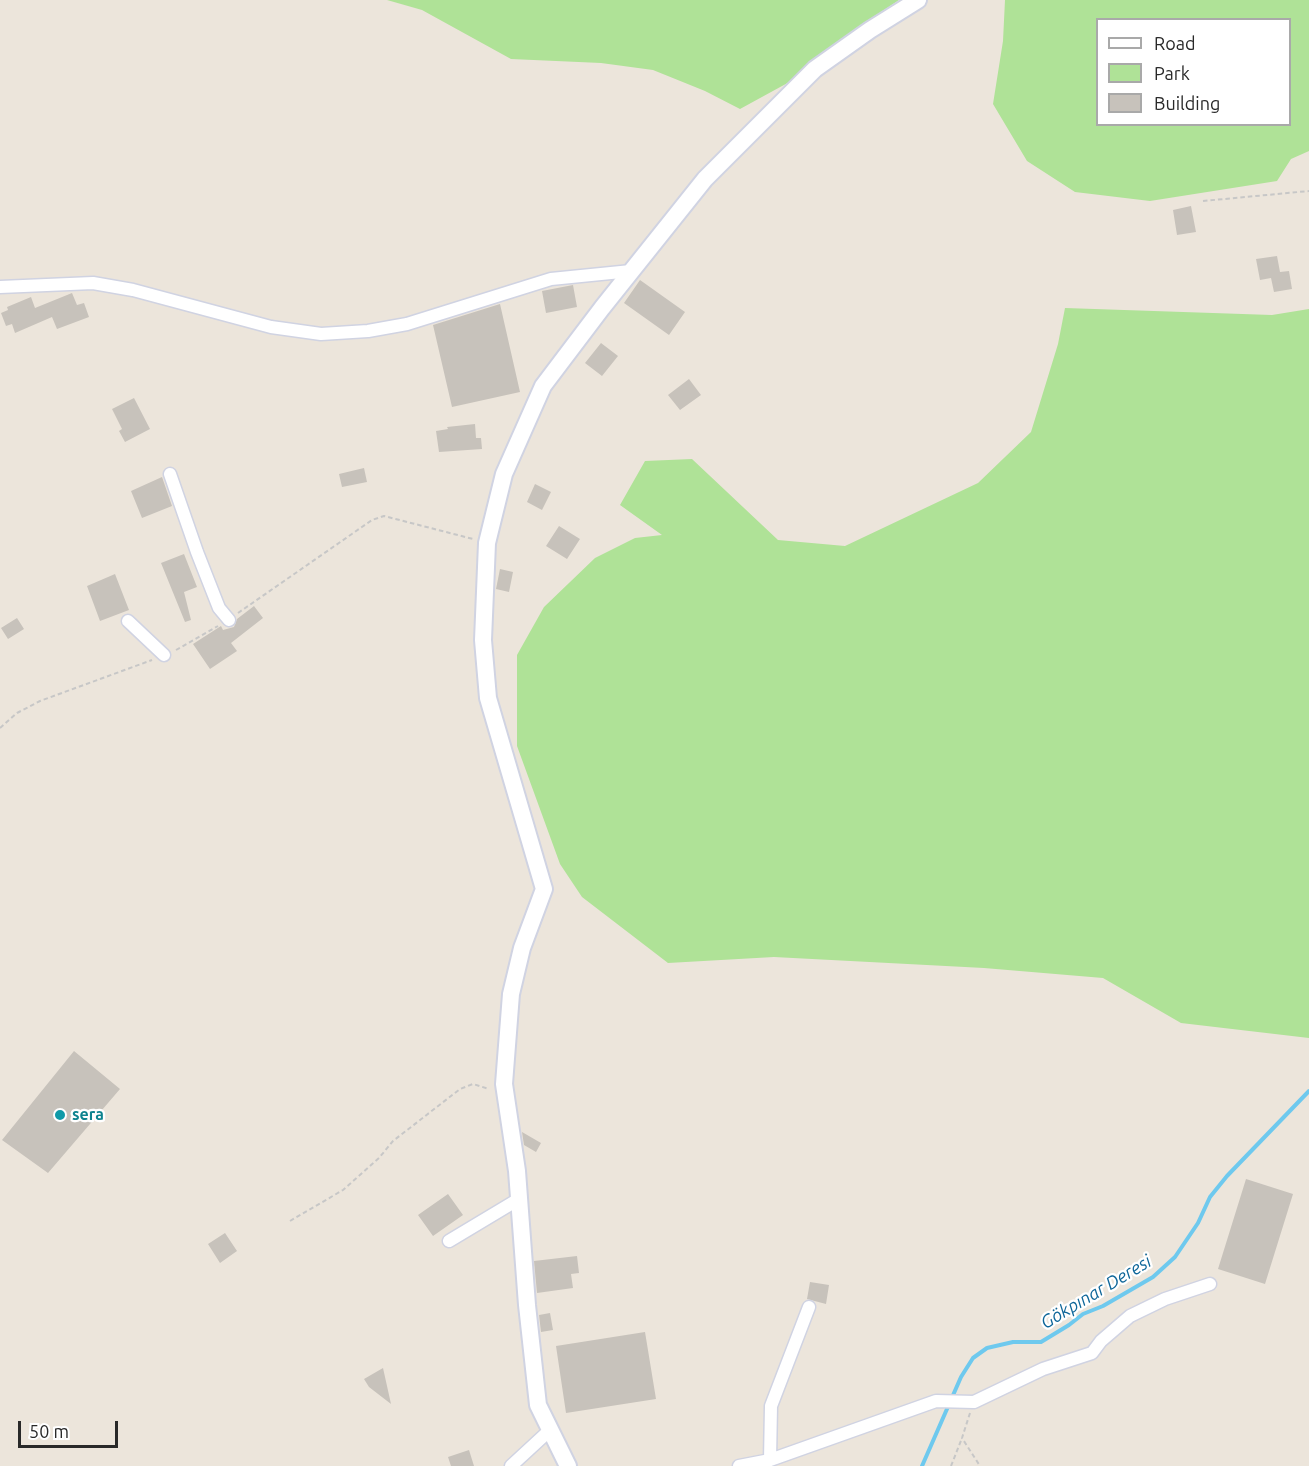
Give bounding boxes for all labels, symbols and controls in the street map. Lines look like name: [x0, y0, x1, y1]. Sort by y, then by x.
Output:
legend: [1096, 18, 1291, 126]
text: Road: [1154, 33, 1196, 53]
text: Park: [1154, 63, 1190, 83]
text: Building: [1154, 93, 1220, 113]
place label: sera: [72, 1105, 104, 1125]
marker: sera: [53, 1108, 67, 1122]
water label: Gökpınar Deresi: [1037, 1250, 1155, 1334]
scale bar: [21, 1409, 122, 1447]
text: 50 m: [29, 1421, 69, 1441]

